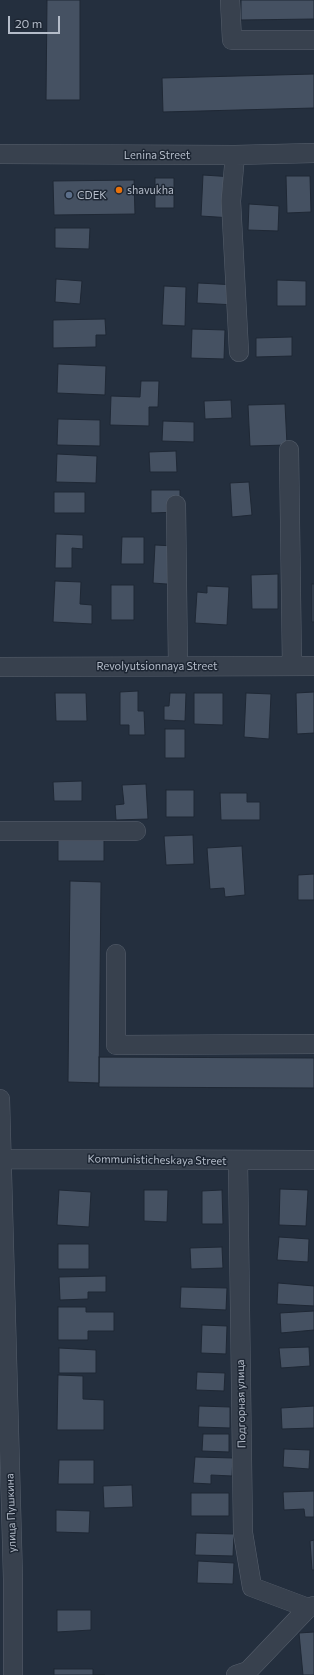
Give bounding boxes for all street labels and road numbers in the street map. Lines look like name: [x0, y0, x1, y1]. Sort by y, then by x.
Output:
street label: Lenina Street: [124, 148, 190, 162]
street label: Revolyutsionnaya Street: [96, 659, 218, 673]
street label: Kommunisticheskaya Street: [87, 1152, 227, 1168]
street label: Подгорная улица: [234, 1359, 248, 1449]
street label: улица Пушкина: [3, 1473, 19, 1553]

